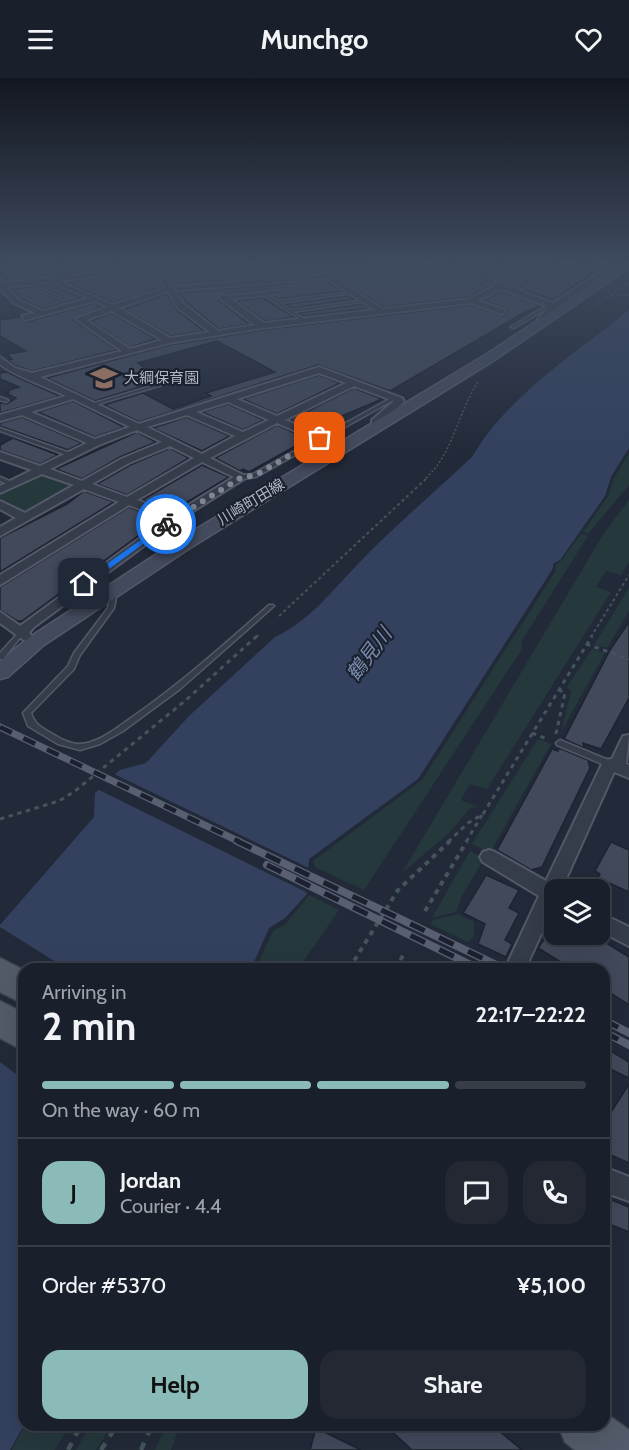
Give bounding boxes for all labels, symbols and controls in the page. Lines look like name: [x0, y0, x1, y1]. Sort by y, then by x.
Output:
icon: menu: [24, 23, 57, 56]
text: Munchgo: [261, 23, 368, 56]
icon: heart: [572, 23, 605, 56]
school or university icon: 大綱保育園: [89, 363, 119, 393]
place label: 大綱保育園: [124, 369, 199, 387]
pin: [294, 412, 345, 463]
icon: bag: [303, 421, 336, 454]
street label: 川崎町田線: [214, 475, 288, 529]
courier: [136, 494, 196, 554]
icon: bike: [150, 508, 183, 541]
pin: [58, 558, 109, 609]
icon: home: [67, 567, 100, 600]
water label: 鶴見川: [341, 621, 398, 685]
map controls: [544, 879, 610, 945]
button: layers: [544, 879, 610, 945]
text: Arriving in: [42, 980, 126, 1004]
text: 22:17–22:22: [475, 1001, 586, 1028]
text: 2 min: [42, 1002, 136, 1050]
text: On the way · 60 m: [42, 1098, 200, 1122]
button: chat: [445, 1161, 508, 1224]
button: phone: [523, 1161, 586, 1224]
text: Jordan: [120, 1167, 181, 1194]
text: J: [70, 1179, 77, 1206]
text: Courier · 4.4: [120, 1194, 221, 1218]
text: Order #5370: [42, 1272, 166, 1299]
text: ¥5,100: [517, 1272, 586, 1299]
button: Help: [42, 1350, 308, 1419]
button: Share: [320, 1350, 586, 1419]

